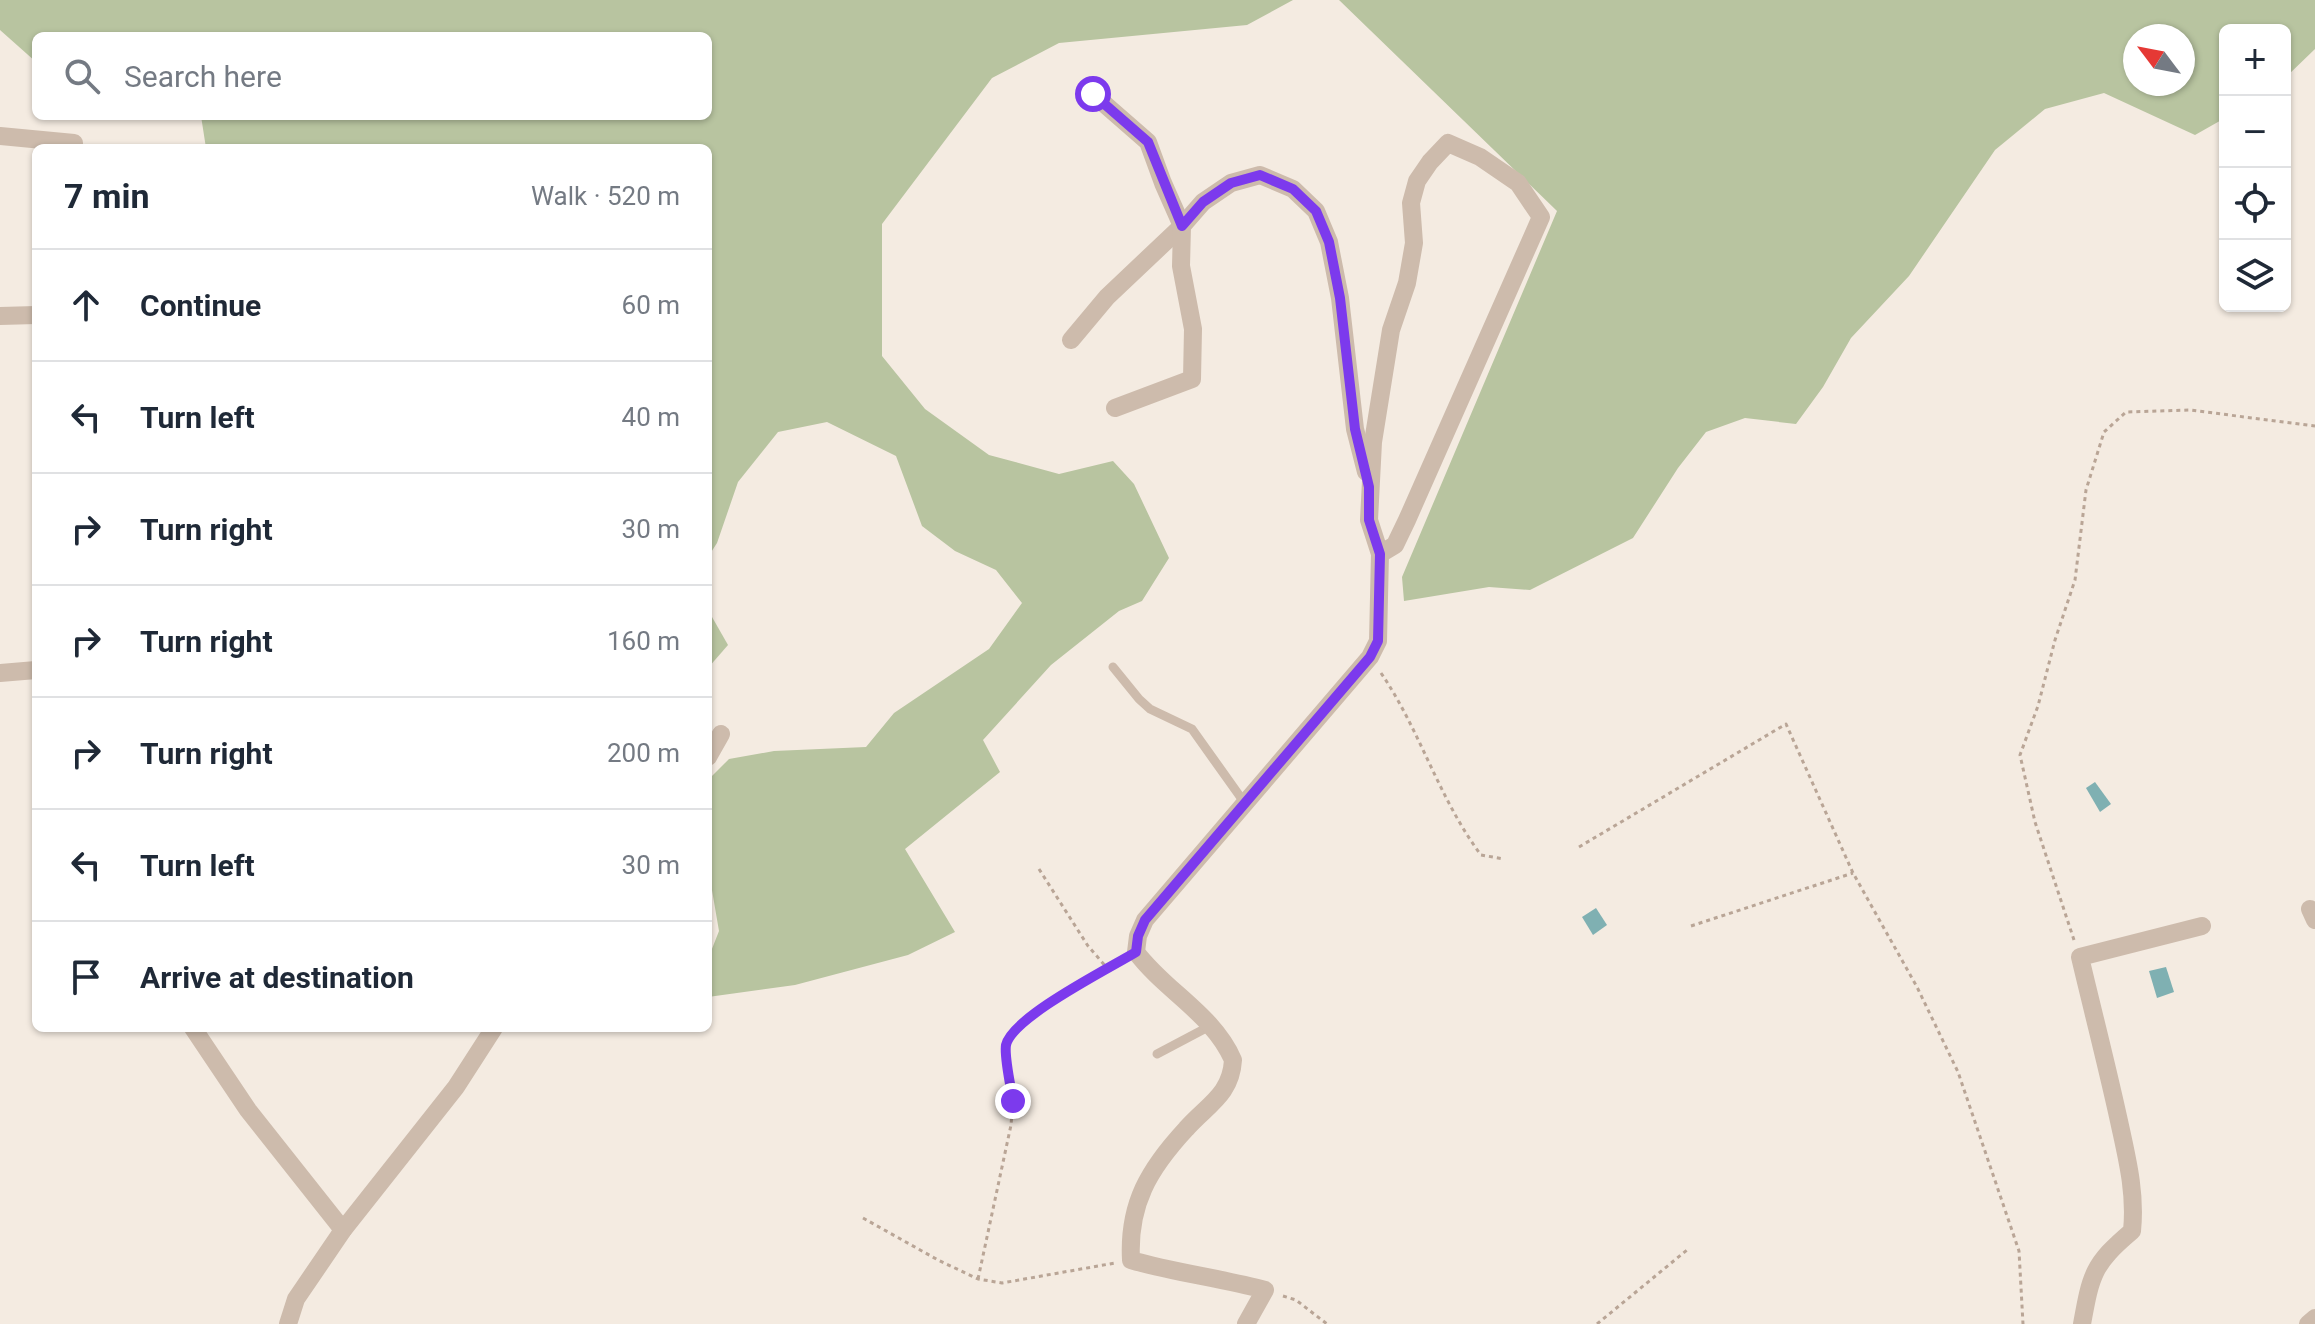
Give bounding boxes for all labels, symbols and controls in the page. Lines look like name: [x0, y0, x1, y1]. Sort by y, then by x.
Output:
north arrow: [2123, 24, 2195, 96]
map controls: [2219, 24, 2291, 312]
button: +: [2219, 24, 2291, 96]
search box: [32, 32, 712, 120]
icon: search: [60, 54, 104, 98]
text: Search here: [124, 59, 282, 94]
route start: [1075, 76, 1111, 112]
button: −: [2219, 96, 2291, 168]
button: locate: [2219, 168, 2291, 240]
text: 7 min: [64, 176, 149, 216]
text: Walk · 520 m: [531, 181, 680, 211]
button: layers: [2219, 240, 2291, 312]
icon: ahead: [64, 283, 108, 327]
text: Continue: [140, 288, 261, 323]
text: 60 m: [622, 290, 680, 320]
icon: left: [64, 395, 108, 439]
text: Turn left: [140, 400, 255, 435]
text: 40 m: [622, 402, 680, 432]
icon: right: [64, 507, 108, 551]
text: Turn right: [140, 512, 273, 547]
text: 30 m: [622, 514, 680, 544]
icon: right: [64, 619, 108, 663]
text: Turn right: [140, 624, 273, 659]
text: 160 m: [607, 626, 680, 656]
icon: right: [64, 731, 108, 775]
text: Turn right: [140, 736, 273, 771]
text: 200 m: [607, 738, 680, 768]
icon: left: [64, 843, 108, 887]
text: Turn left: [140, 848, 255, 883]
text: 30 m: [622, 850, 680, 880]
icon: arrive: [64, 955, 108, 999]
text: Arrive at destination: [140, 960, 414, 995]
route end: [995, 1083, 1031, 1119]

